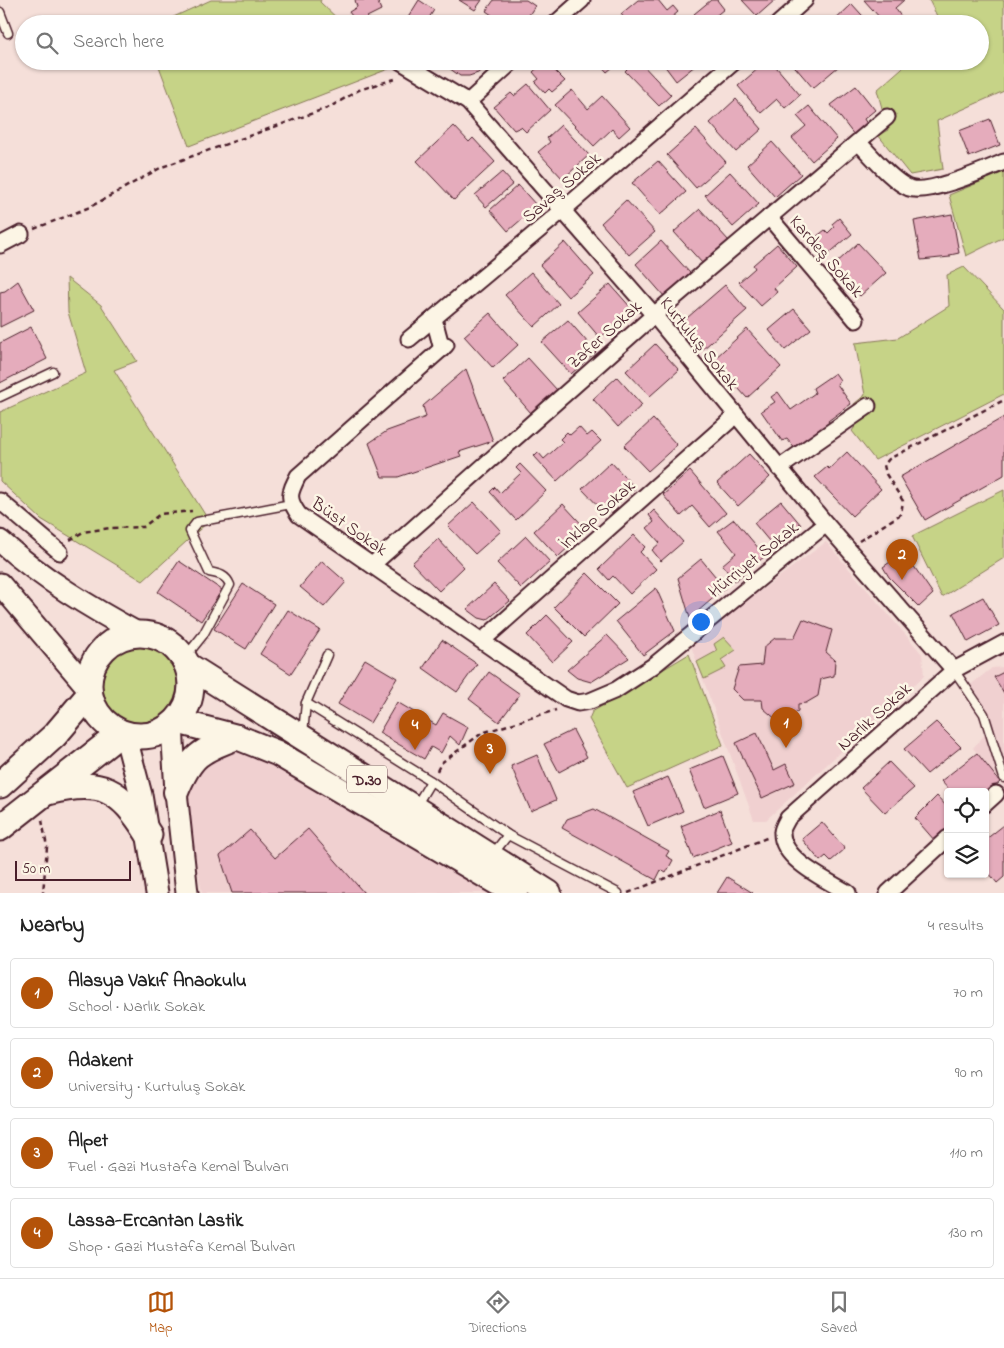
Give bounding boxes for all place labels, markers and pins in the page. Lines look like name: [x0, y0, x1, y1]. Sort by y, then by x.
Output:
pin: 2: [886, 539, 918, 580]
pin: 1: [770, 707, 802, 748]
pin: 4: [399, 709, 431, 750]
pin: 3: [474, 733, 506, 774]

